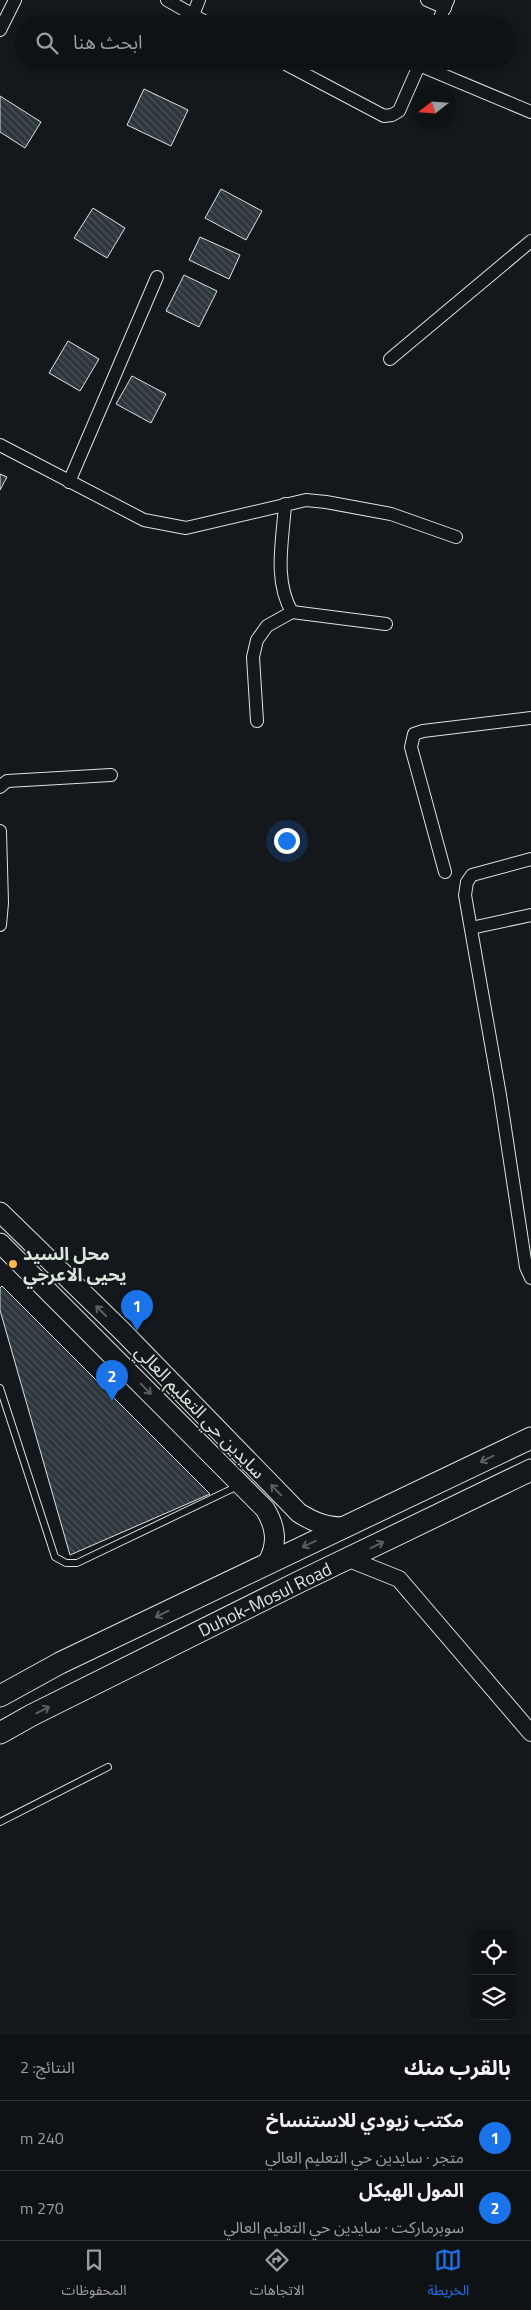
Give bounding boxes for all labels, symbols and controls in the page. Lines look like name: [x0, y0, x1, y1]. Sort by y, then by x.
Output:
search box: [15, 15, 516, 70]
text: ابحث هنا: [73, 27, 143, 56]
icon: search: [33, 29, 61, 57]
north arrow: [411, 85, 456, 130]
your location: [274, 828, 300, 854]
place label: محل السيد يحيى الاعرجي: [23, 1240, 126, 1289]
marker: محل السيد يحيى الاعرجي: [7, 1258, 19, 1270]
pin: 1: [121, 1290, 153, 1331]
one-way arrow: [95, 1304, 107, 1317]
street label: سايدين حي التعليم العالي: [129, 1338, 272, 1485]
pin: 2: [96, 1360, 128, 1401]
one-way arrow: [140, 1383, 153, 1395]
one-way arrow: [480, 1455, 495, 1464]
one-way arrow: [270, 1483, 282, 1496]
one-way arrow: [302, 1540, 317, 1549]
one-way arrow: [369, 1540, 384, 1549]
street label: Duhok-Mosul Road: [193, 1555, 336, 1644]
one-way arrow: [155, 1610, 170, 1619]
one-way arrow: [35, 1705, 50, 1714]
map controls: [471, 1930, 516, 2020]
button: locate: [471, 1930, 516, 1975]
button: layers: [471, 1975, 516, 2020]
text: بالقرب منك: [404, 2051, 511, 2083]
text: النتائج: 2: [20, 2055, 75, 2079]
text: مكتب زيودي للاستنساخ: [266, 2105, 464, 2134]
text: 240 m: [20, 2126, 64, 2150]
text: 1: [491, 2126, 499, 2150]
text: متجر · سايدين حي التعليم العالي: [265, 2145, 464, 2169]
text: المول الهيكل: [359, 2175, 464, 2204]
text: 270 m: [20, 2196, 64, 2220]
text: 2: [491, 2196, 499, 2220]
text: سوبرماركت · سايدين حي التعليم العالي: [223, 2215, 464, 2239]
tab: المحفوظات: [62, 2246, 127, 2305]
tab: الاتجاهات: [250, 2246, 304, 2305]
tab: الخريطة: [427, 2246, 469, 2305]

